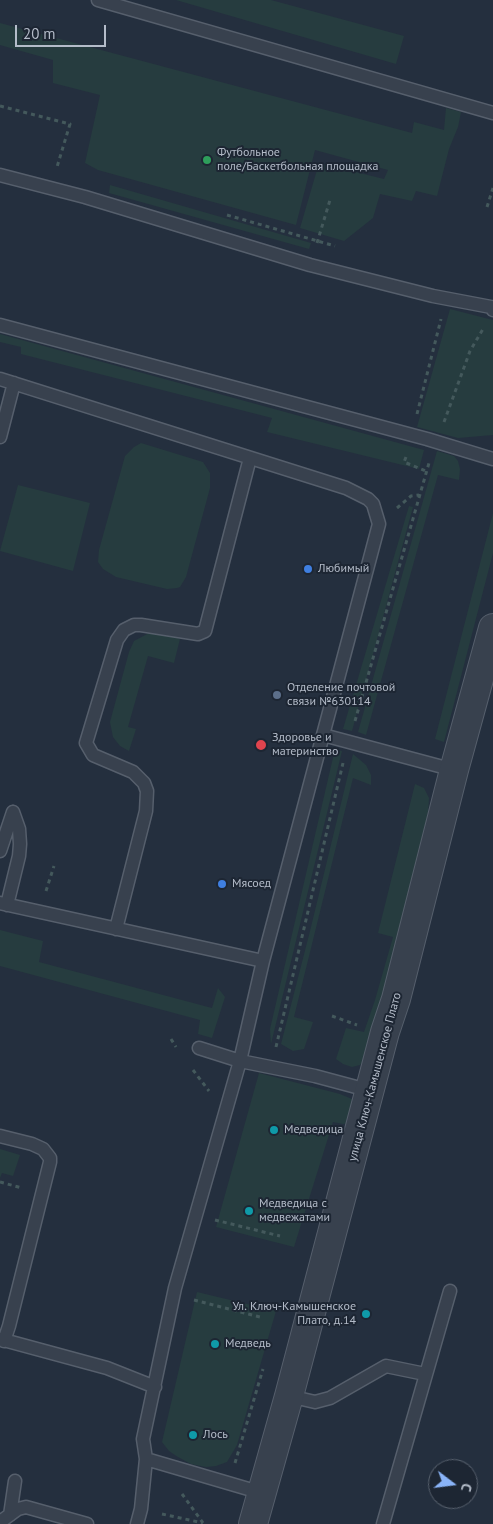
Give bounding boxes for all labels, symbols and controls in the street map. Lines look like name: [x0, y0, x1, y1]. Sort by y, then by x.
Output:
scale bar: [18, 15, 109, 47]
text: 20 m: [23, 24, 56, 43]
place label: Футбольное поле/Баскетбольная площадка: [217, 146, 378, 174]
marker: Футбольное поле/Баскетбольная площадка: [201, 154, 213, 166]
place label: Любимый: [318, 562, 369, 576]
marker: Любимый: [302, 563, 314, 575]
place label: Отделение почтовой связи №630114: [287, 681, 395, 709]
marker: Отделение почтовой связи №630114: [271, 689, 283, 701]
place label: Здоровье и материнство: [272, 731, 338, 759]
marker: Здоровье и материнство: [254, 738, 268, 752]
place label: Мясоед: [232, 877, 271, 891]
marker: Мясоед: [216, 878, 228, 890]
street label: улица Ключ-Камышенское Плато: [346, 991, 404, 1163]
place label: Медведица: [284, 1123, 343, 1137]
marker: Медведица: [268, 1124, 280, 1136]
place label: Медведица с медвежатами: [259, 1197, 330, 1225]
marker: Медведица с медвежатами: [243, 1205, 255, 1217]
place label: Ул. Ключ-Камышенское Плато, д.14: [233, 1300, 356, 1328]
marker: Ул. Ключ-Камышенское Плато, д.14: [360, 1308, 372, 1320]
place label: Медведь: [225, 1337, 271, 1351]
marker: Медведь: [209, 1338, 221, 1350]
place label: Лось: [203, 1428, 228, 1442]
marker: Лось: [187, 1429, 199, 1441]
north arrow: [428, 1459, 478, 1509]
text: С: [457, 1482, 476, 1494]

